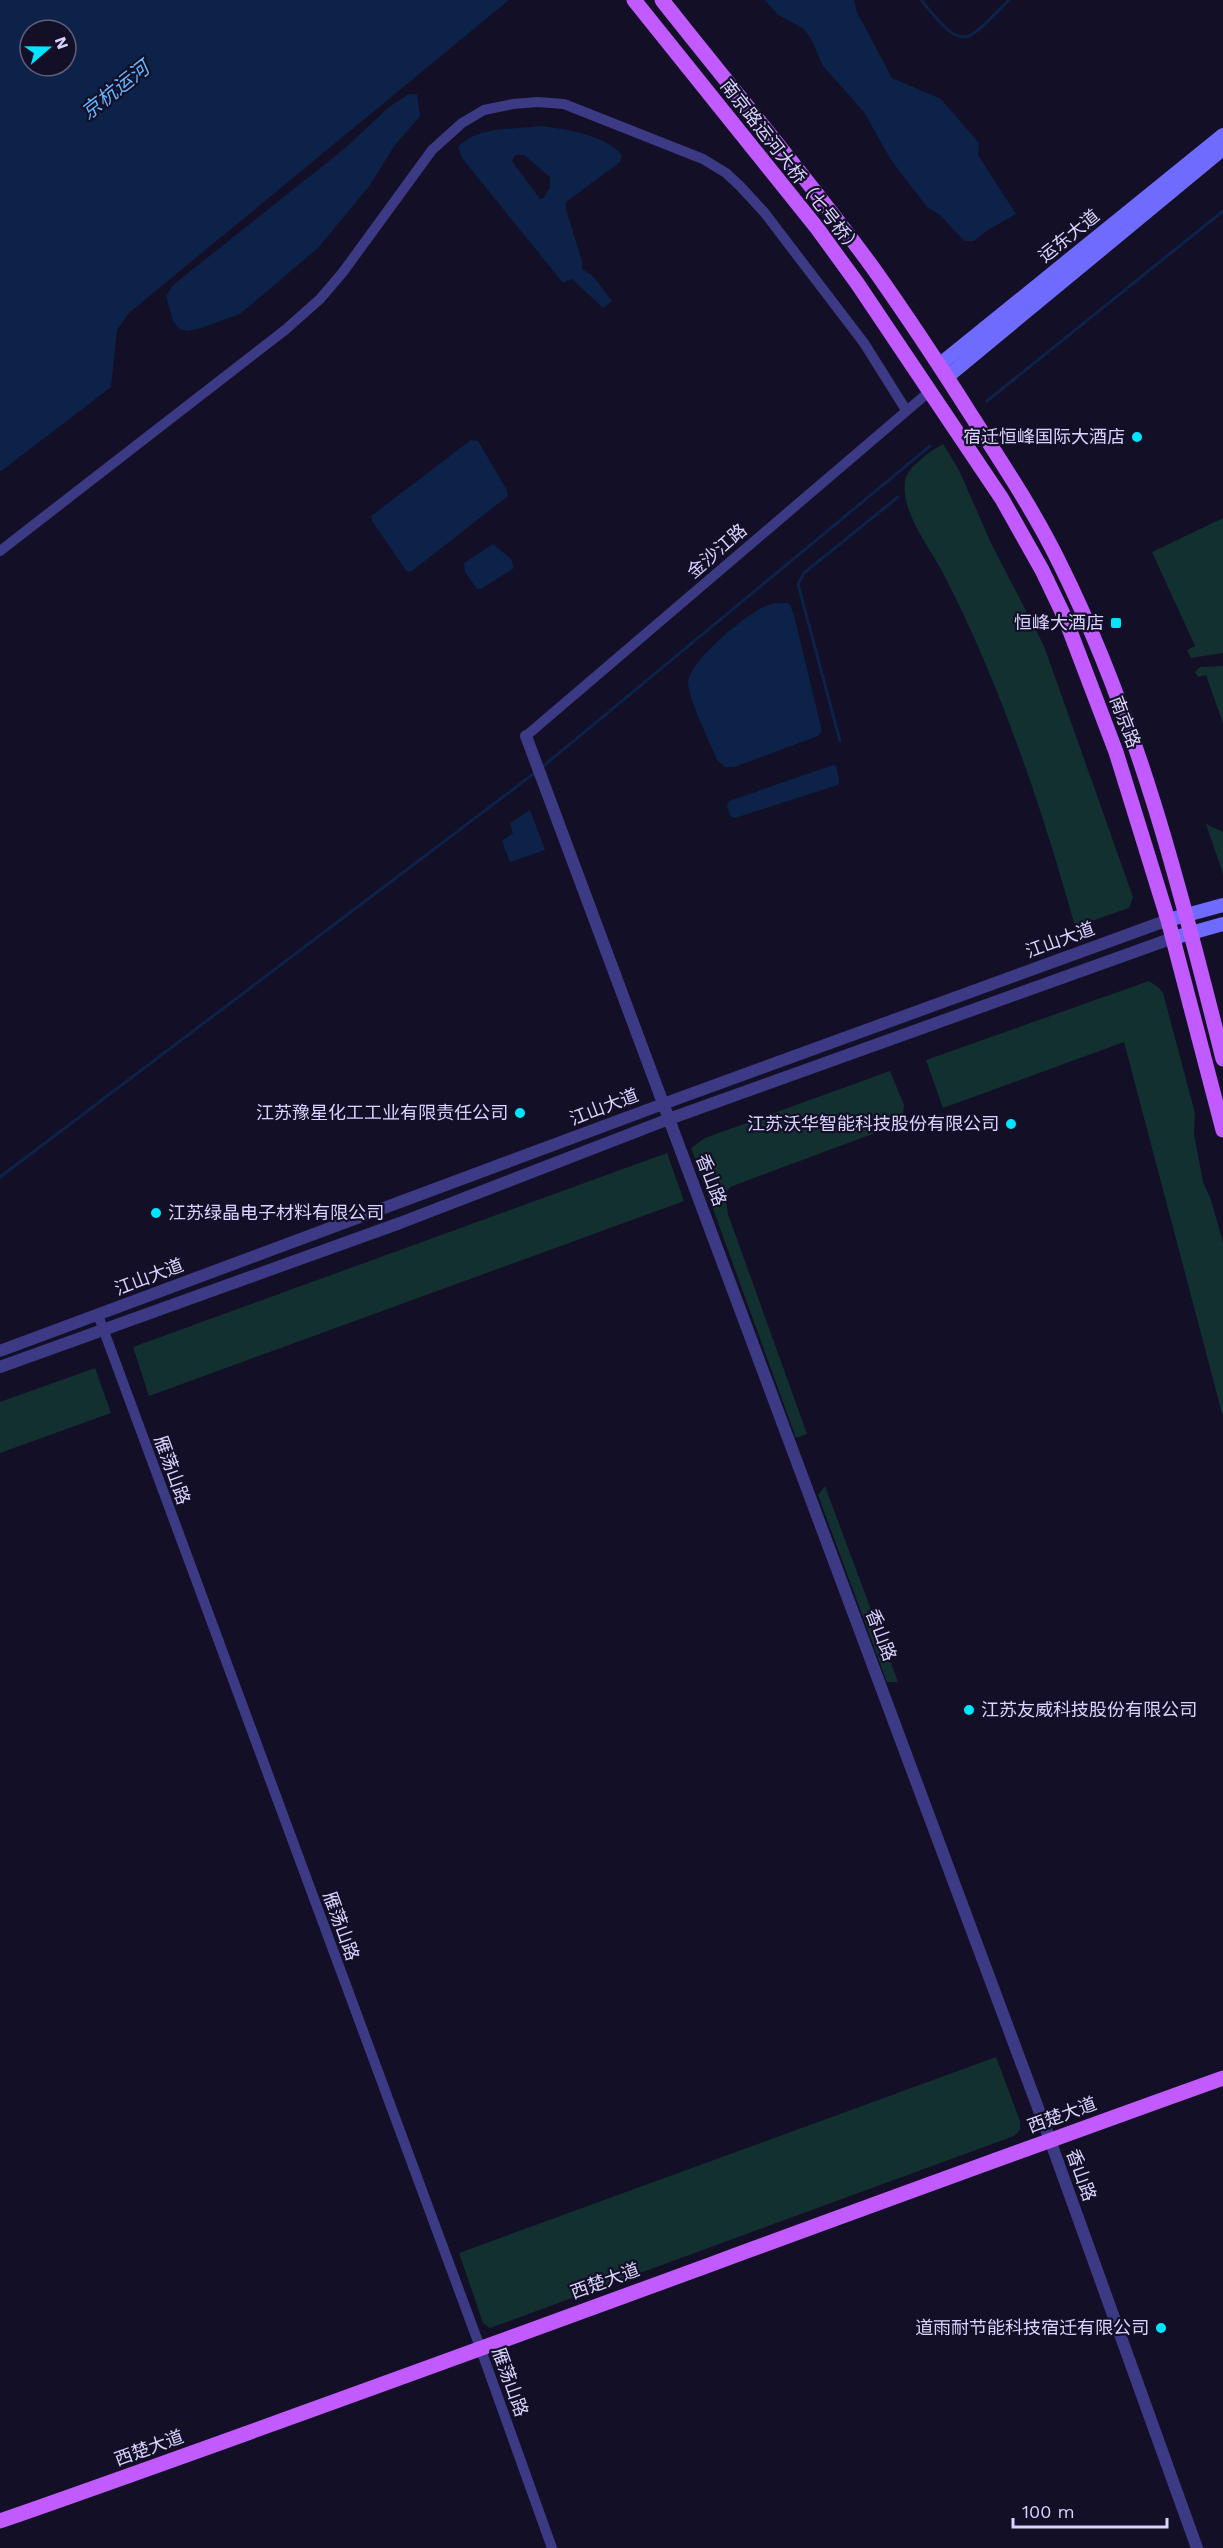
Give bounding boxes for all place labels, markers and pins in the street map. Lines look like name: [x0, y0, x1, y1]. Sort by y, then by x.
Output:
place label: 宿迁恒峰国际大酒店: [963, 426, 1125, 447]
marker: 宿迁恒峰国际大酒店: [1130, 430, 1144, 444]
place label: 恒峰大酒店: [1014, 612, 1104, 633]
marker: 恒峰大酒店: [1109, 616, 1123, 630]
place label: 江苏豫星化工工业有限责任公司: [256, 1102, 508, 1123]
marker: 江苏豫星化工工业有限责任公司: [513, 1106, 527, 1120]
place label: 江苏沃华智能科技股份有限公司: [747, 1113, 999, 1134]
marker: 江苏沃华智能科技股份有限公司: [1004, 1117, 1018, 1131]
place label: 江苏绿晶电子材料有限公司: [168, 1202, 384, 1223]
marker: 江苏绿晶电子材料有限公司: [149, 1206, 163, 1220]
place label: 江苏友威科技股份有限公司: [981, 1699, 1197, 1720]
marker: 江苏友威科技股份有限公司: [962, 1703, 976, 1717]
place label: 道雨耐节能科技宿迁有限公司: [915, 2317, 1149, 2338]
marker: 道雨耐节能科技宿迁有限公司: [1154, 2321, 1168, 2335]

